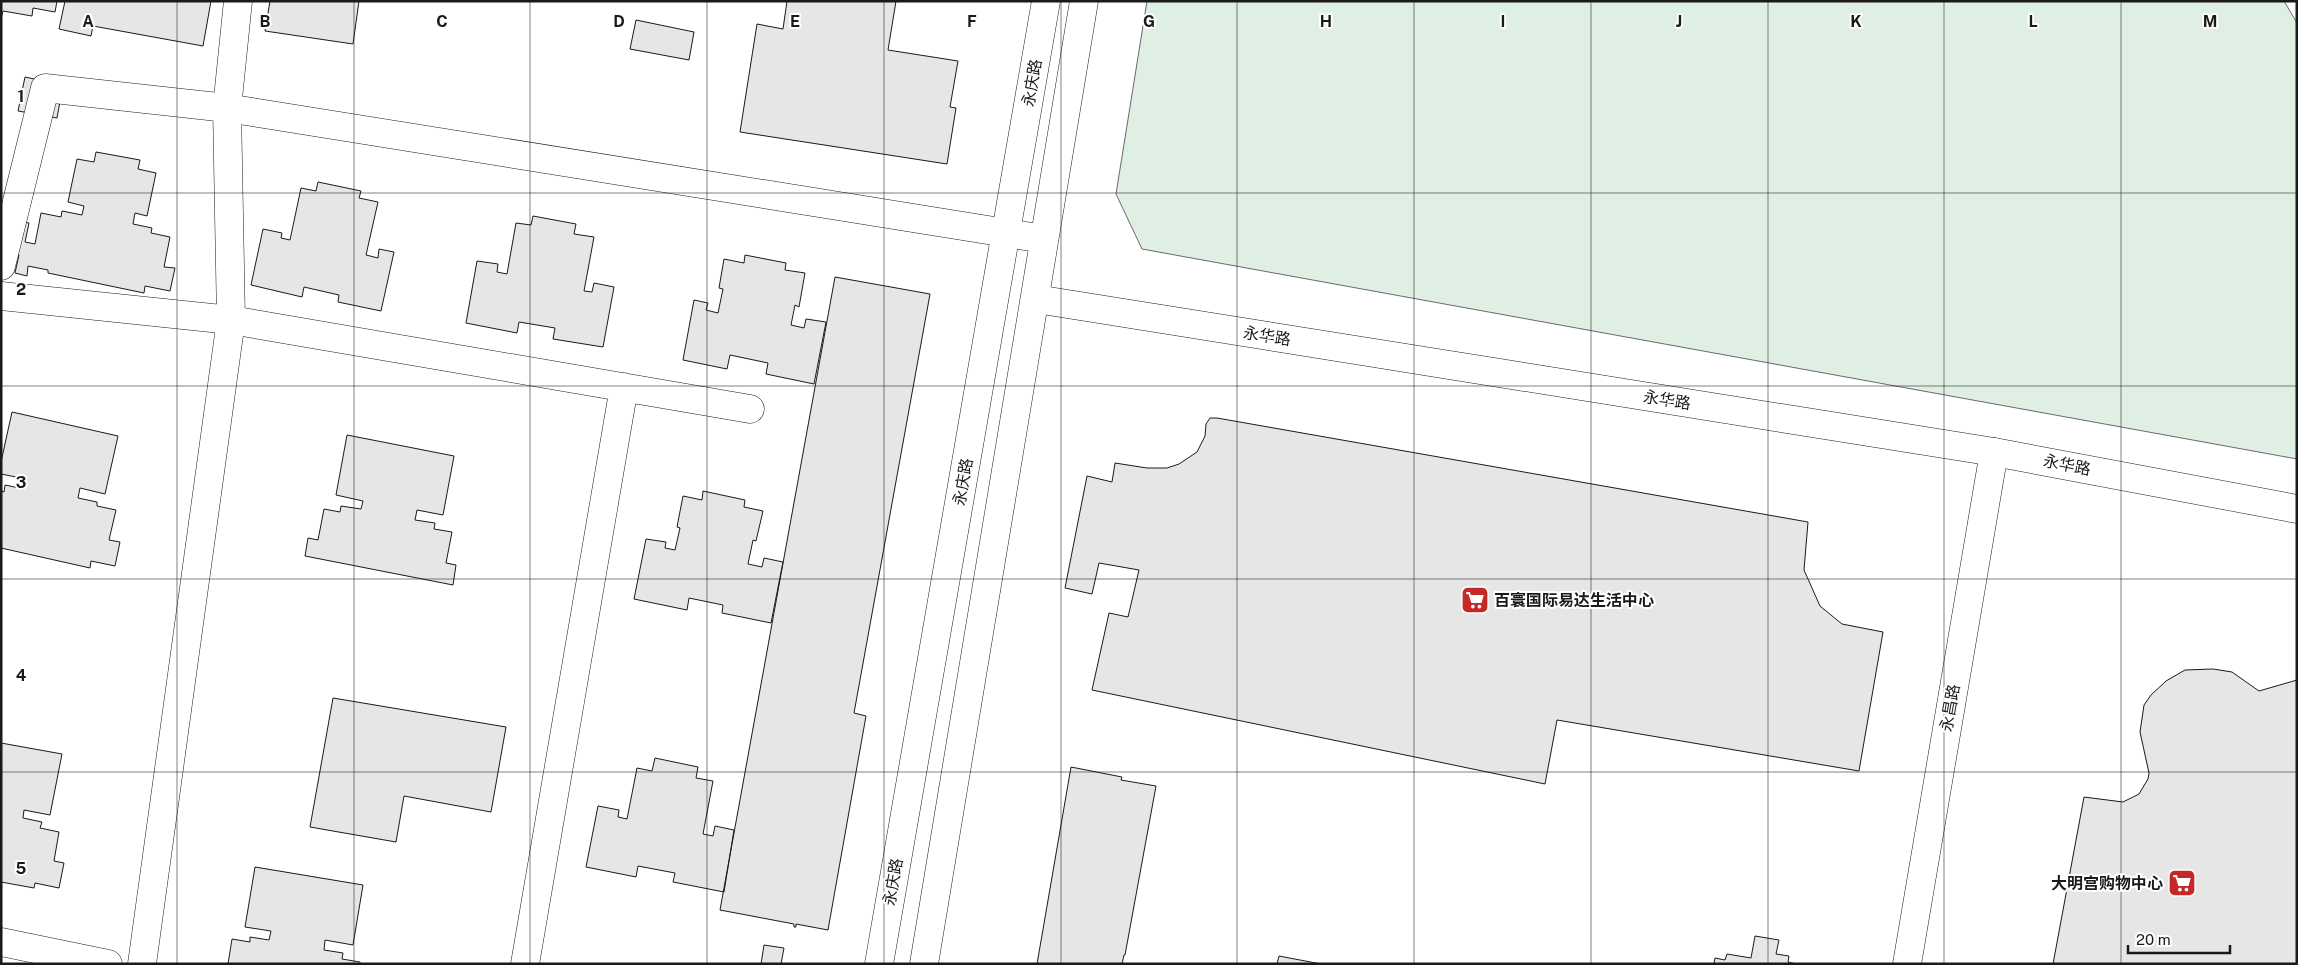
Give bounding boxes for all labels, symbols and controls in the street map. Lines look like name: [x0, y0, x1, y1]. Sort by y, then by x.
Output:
text: A: [82, 12, 94, 31]
text: B: [260, 12, 271, 31]
text: C: [436, 12, 448, 31]
text: D: [613, 12, 625, 31]
text: E: [790, 12, 800, 31]
text: F: [967, 12, 977, 31]
text: G: [1143, 12, 1155, 31]
text: H: [1320, 12, 1332, 31]
text: I: [1501, 12, 1505, 31]
text: J: [1676, 12, 1682, 31]
text: K: [1850, 12, 1862, 31]
text: L: [2028, 12, 2038, 31]
text: M: [2203, 12, 2217, 31]
street label: 永庆路: [1018, 58, 1046, 108]
text: 1: [18, 87, 24, 106]
text: 2: [16, 280, 26, 299]
street label: 永华路: [1242, 323, 1292, 349]
street label: 永华路: [1642, 387, 1692, 413]
street label: 永华路: [2042, 451, 2092, 479]
street label: 永庆路: [949, 457, 977, 507]
text: 3: [16, 473, 26, 492]
supermarket icon: 百寰国际易达生活中心: [1460, 585, 1490, 615]
place label: 百寰国际易达生活中心: [1494, 591, 1654, 610]
text: 4: [16, 666, 27, 685]
street label: 永昌路: [1936, 683, 1964, 733]
street label: 永庆路: [879, 857, 907, 907]
text: 5: [16, 859, 27, 878]
supermarket icon: 大明宫购物中心: [2167, 868, 2197, 898]
place label: 大明宫购物中心: [2051, 874, 2163, 893]
scale bar: [2128, 922, 2230, 954]
text: 20 m: [2136, 931, 2171, 948]

